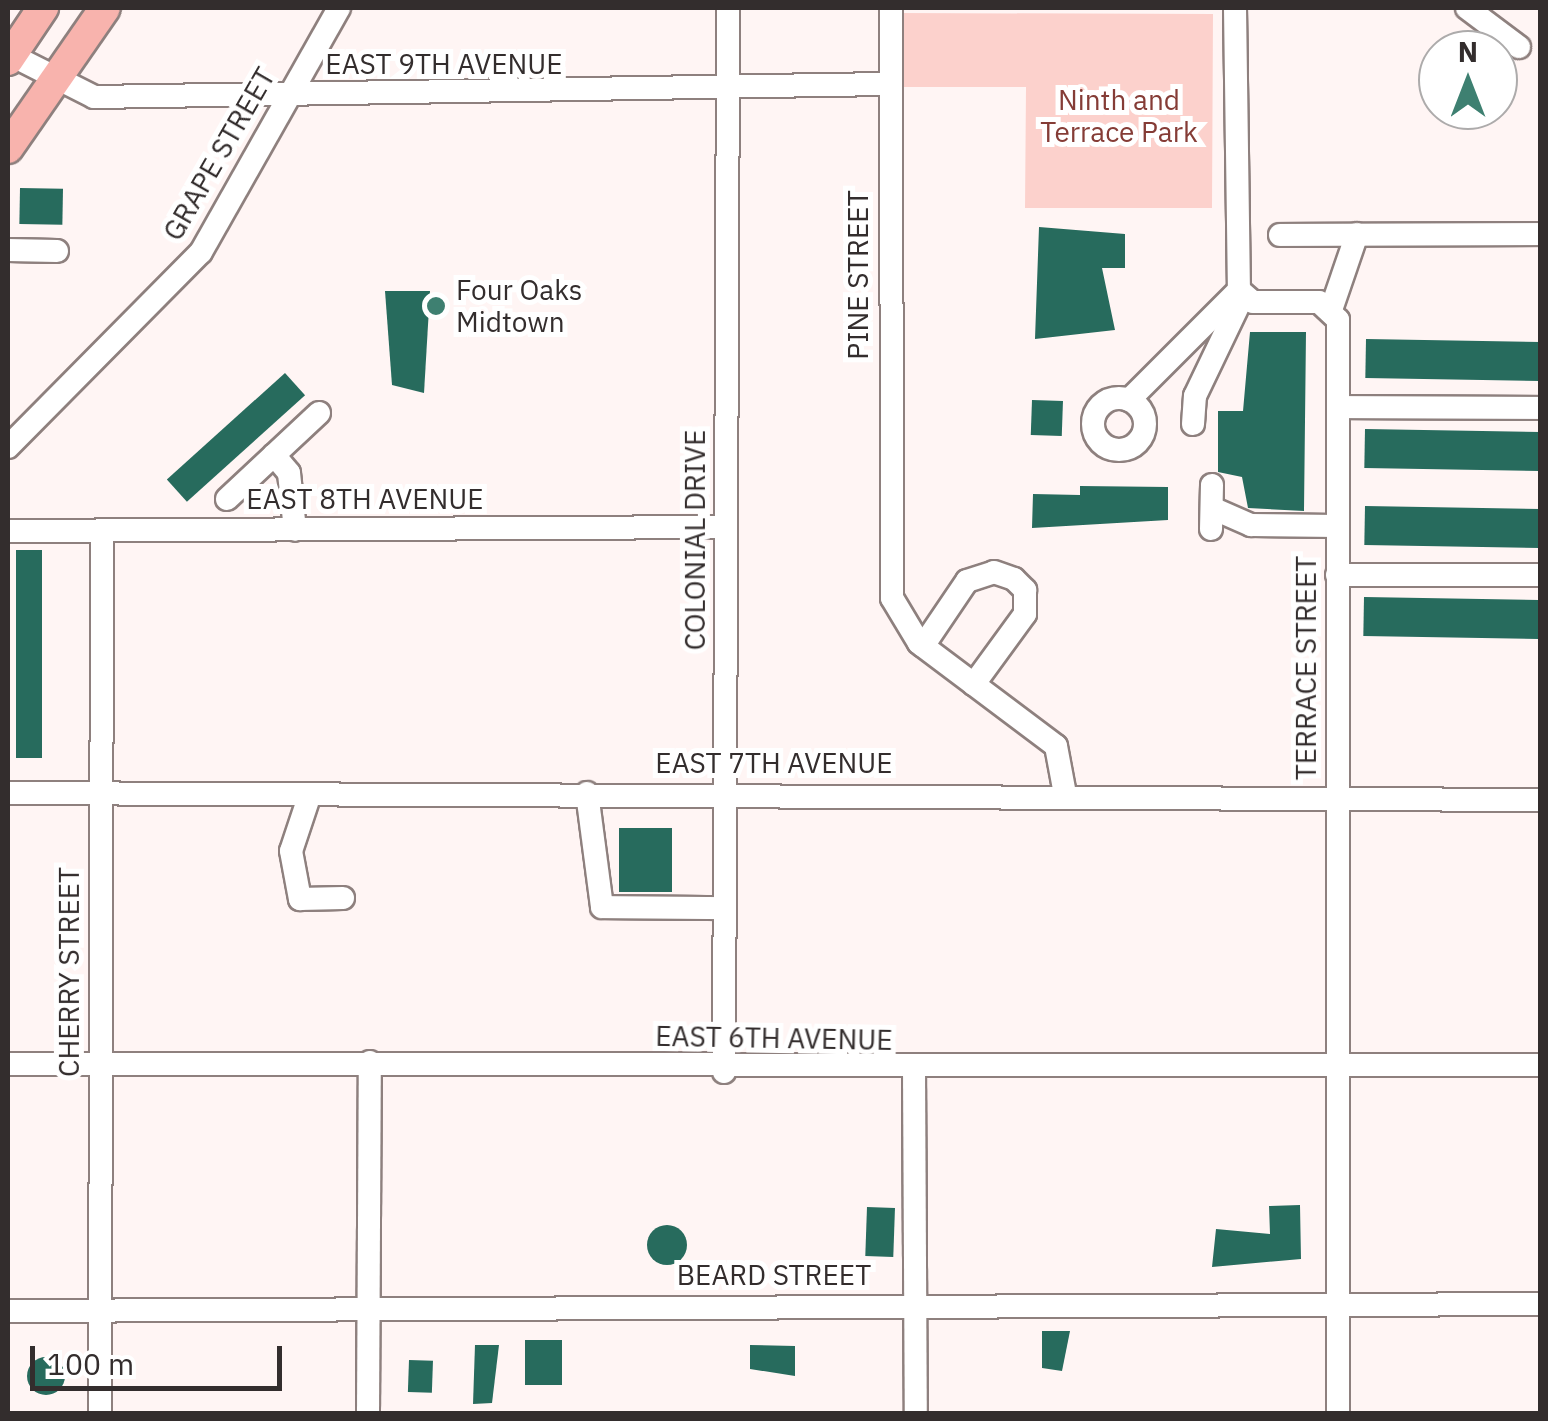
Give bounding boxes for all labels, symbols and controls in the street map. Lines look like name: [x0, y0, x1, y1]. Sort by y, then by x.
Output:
north arrow: [1418, 30, 1518, 130]
text: N: [1458, 33, 1478, 70]
street label: EAST 9TH AVENUE: [325, 47, 563, 81]
street label: GRAPE STREET: [156, 62, 282, 246]
park label: Ninth and Terrace Park: [1040, 83, 1198, 149]
street label: PINE STREET: [841, 190, 875, 360]
place label: Four Oaks Midtown: [456, 273, 582, 339]
marker: Four Oaks Midtown: [425, 295, 447, 317]
street label: COLONIAL DRIVE: [678, 430, 712, 650]
street label: EAST 8TH AVENUE: [246, 482, 484, 516]
street label: TERRACE STREET: [1289, 556, 1323, 780]
street label: EAST 7TH AVENUE: [655, 746, 893, 780]
street label: CHERRY STREET: [52, 867, 86, 1077]
street label: EAST 6TH AVENUE: [655, 1019, 893, 1057]
street label: BEARD STREET: [677, 1258, 871, 1292]
scale bar: [35, 1326, 288, 1388]
text: 100 m: [47, 1344, 134, 1383]

